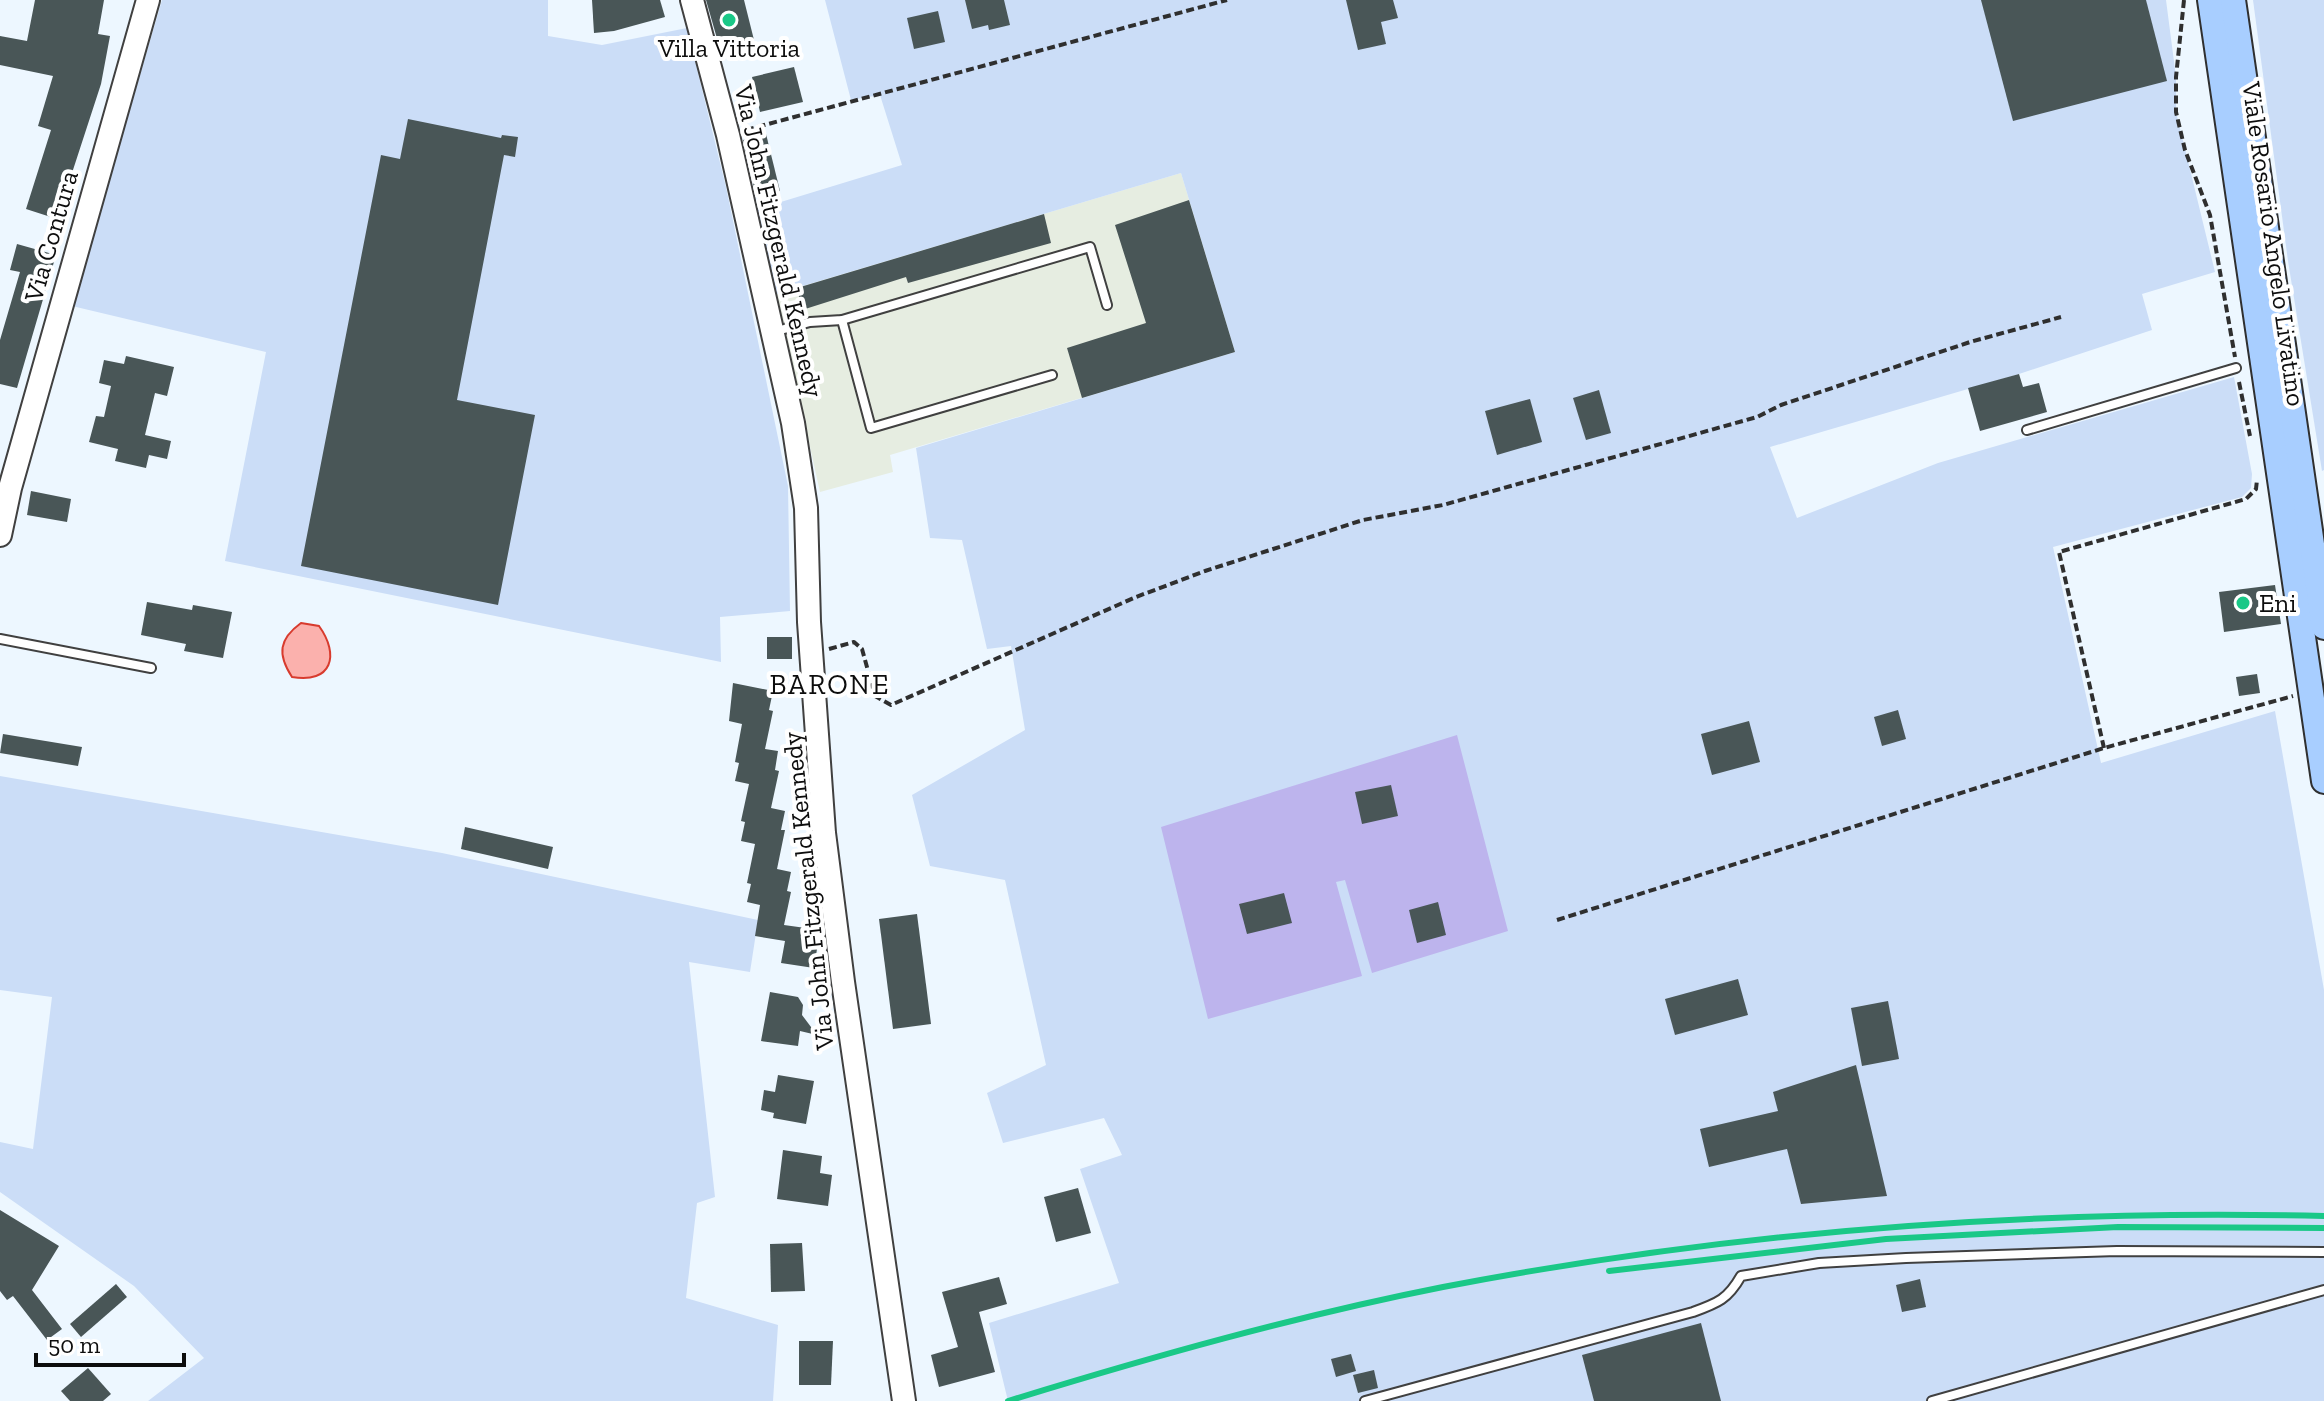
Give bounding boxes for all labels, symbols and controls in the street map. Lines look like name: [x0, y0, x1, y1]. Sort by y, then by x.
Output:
marker: Villa Vittoria: [720, 11, 738, 29]
place label: Villa Vittoria: [657, 32, 800, 64]
street label: Viale Rosario Angelo Livatino: [2235, 79, 2313, 408]
street label: Via John Fitzgerald Kennedy: [727, 81, 831, 401]
street label: Via Contura: [17, 166, 85, 306]
place label: Eni: [2259, 587, 2296, 619]
marker: Eni: [2234, 594, 2252, 612]
district label: BARONE: [770, 668, 890, 701]
street label: Via John Fitzgerald Kennedy: [775, 730, 841, 1053]
scale bar: [36, 1317, 184, 1367]
text: 50 m: [48, 1330, 101, 1359]

